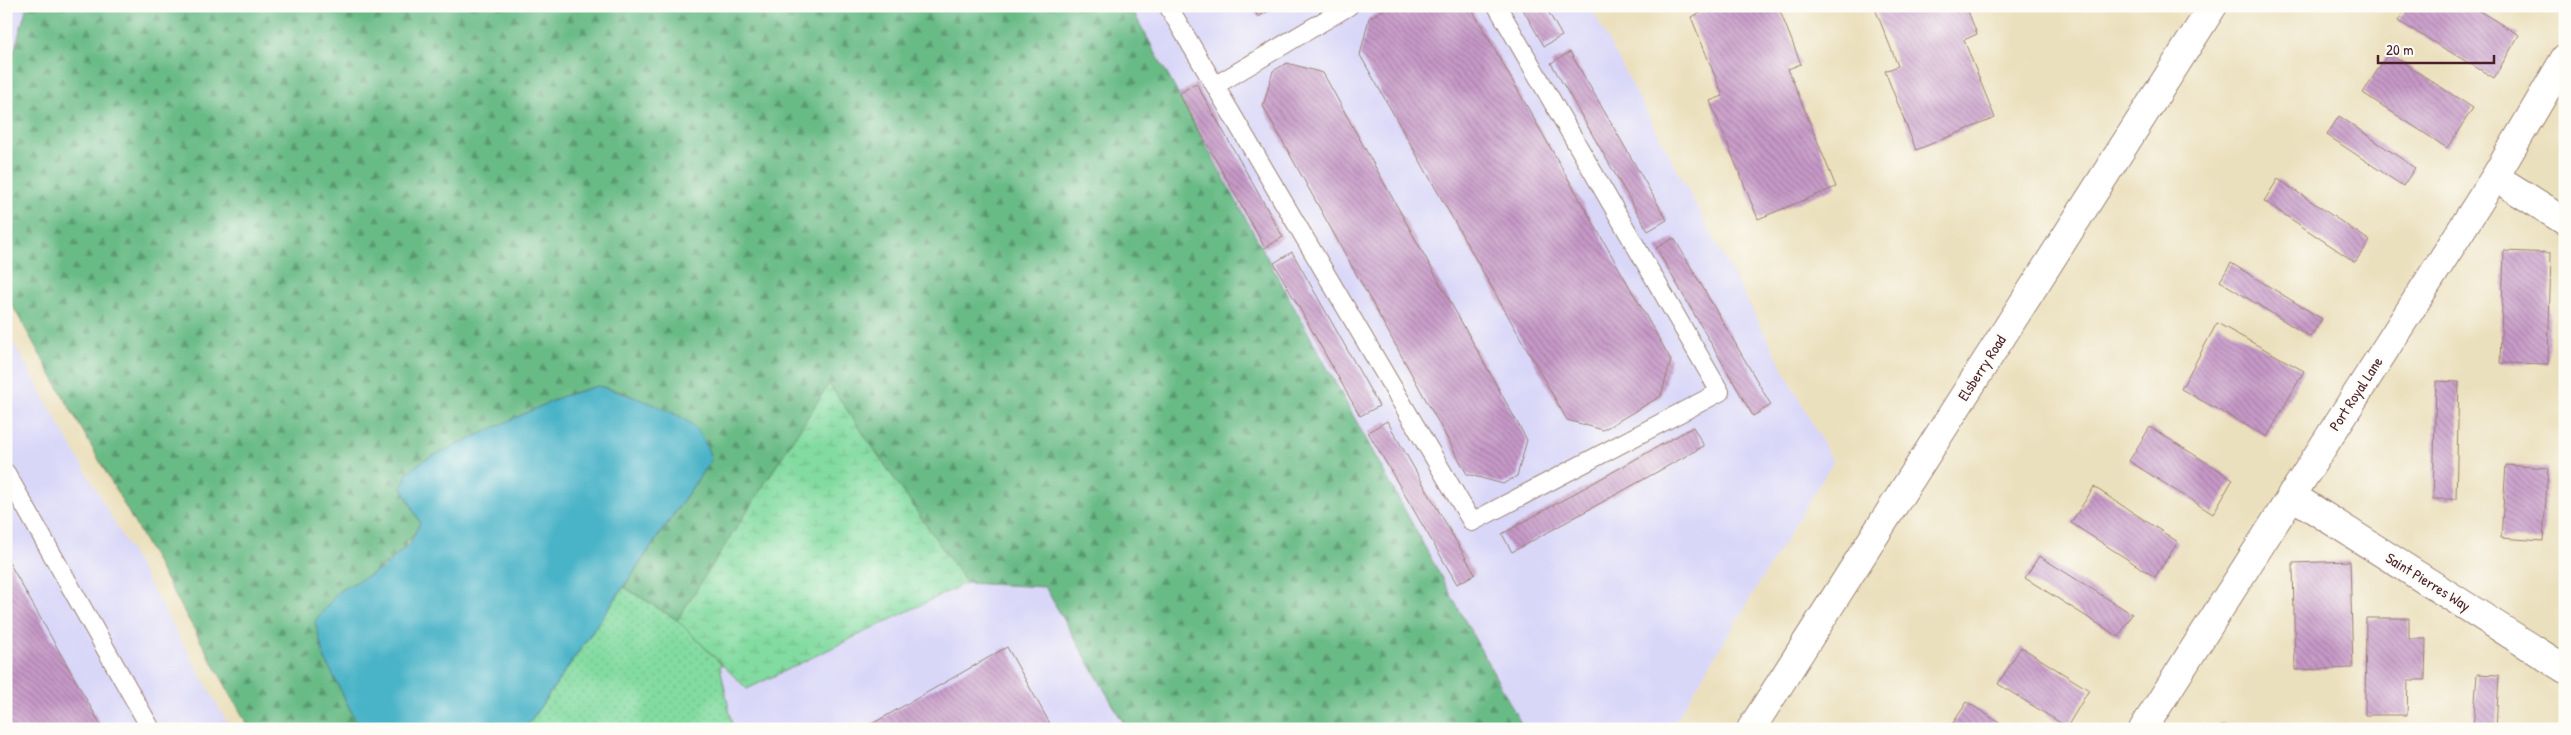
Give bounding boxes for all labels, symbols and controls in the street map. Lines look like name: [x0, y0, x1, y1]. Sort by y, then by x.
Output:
scale bar: [2378, 32, 2495, 64]
text: 20 m: [2386, 39, 2413, 60]
street label: Elsberry Road: [1952, 331, 2011, 405]
street label: Port Royal Lane: [2324, 353, 2387, 435]
street label: Saint Pierres Way: [2382, 547, 2475, 616]

